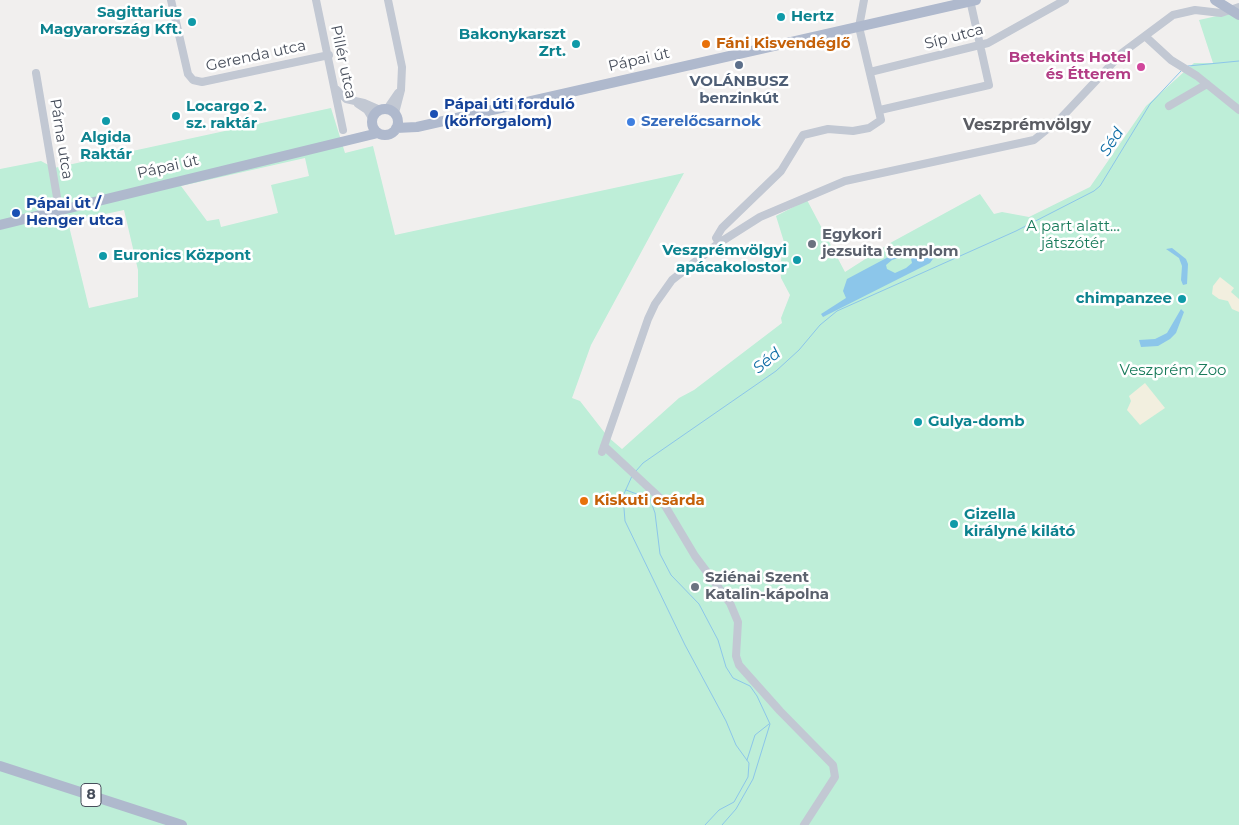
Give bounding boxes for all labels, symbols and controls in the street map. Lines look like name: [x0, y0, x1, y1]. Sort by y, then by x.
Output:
place label: Sagittarius Magyarország Kft.: [40, 4, 182, 39]
place label: Hertz: [791, 8, 834, 26]
marker: Hertz: [775, 11, 787, 23]
marker: Sagittarius Magyarország Kft.: [186, 16, 198, 28]
street label: Síp utca: [922, 20, 986, 54]
street label: Pillér utca: [326, 23, 360, 101]
place label: Bakonykarszt Zrt.: [459, 26, 566, 61]
place label: Fáni Kisvendéglő: [716, 35, 850, 53]
street label: Gerenda utca: [204, 37, 308, 75]
marker: Bakonykarszt Zrt.: [570, 38, 582, 50]
marker: Fáni Kisvendéglő: [700, 38, 712, 50]
street label: Pápai út: [607, 44, 671, 76]
place label: Betekints Hotel és Étterem: [1009, 49, 1131, 84]
marker: VOLÁNBUSZ benzinkút: [733, 59, 745, 71]
marker: Betekints Hotel és Étterem: [1135, 61, 1147, 73]
place label: VOLÁNBUSZ benzinkút: [689, 73, 789, 108]
place label: Pápai úti forduló (körforgalom): [444, 96, 575, 131]
street label: Párna utca: [46, 97, 76, 181]
place label: Locargo 2. sz. raktár: [186, 98, 267, 133]
marker: Pápai úti forduló (körforgalom): [428, 108, 440, 120]
marker: Locargo 2. sz. raktár: [170, 110, 182, 122]
place label: Szerelőcsarnok: [641, 113, 761, 131]
marker: Algida Raktár: [100, 115, 112, 127]
district label: Veszprémvölgy: [963, 115, 1091, 135]
marker: Szerelőcsarnok: [625, 116, 637, 128]
water label: Séd: [1096, 124, 1128, 160]
place label: Algida Raktár: [80, 129, 132, 164]
street label: Pápai út: [136, 151, 200, 183]
place label: Pápai út / Henger utca: [26, 195, 123, 230]
marker: Pápai út / Henger utca: [10, 207, 22, 219]
park label: A part alatt... játszótér: [1026, 218, 1120, 253]
place label: Egykori jezsuita templom: [822, 226, 959, 261]
marker: Egykori jezsuita templom: [806, 238, 818, 250]
place label: Veszprémvölgyi apácakolostor: [662, 242, 787, 277]
place label: Euronics Központ: [113, 247, 251, 265]
marker: Euronics Központ: [97, 250, 109, 262]
marker: Veszprémvölgyi apácakolostor: [791, 254, 803, 266]
place label: chimpanzee: [1076, 290, 1172, 308]
marker: chimpanzee: [1176, 293, 1188, 305]
water label: Séd: [749, 344, 785, 378]
park label: Veszprém Zoo: [1120, 362, 1226, 380]
place label: Gulya-domb: [928, 413, 1025, 431]
marker: Gulya-domb: [912, 416, 924, 428]
place label: Kiskuti csárda: [594, 492, 705, 510]
marker: Kiskuti csárda: [578, 495, 590, 507]
place label: Gizella királyné kilátó: [964, 506, 1075, 541]
marker: Gizella királyné kilátó: [948, 518, 960, 530]
place label: Sziénai Szent Katalin-kápolna: [705, 569, 829, 604]
marker: Sziénai Szent Katalin-kápolna: [689, 581, 701, 593]
road number: 8: [81, 784, 101, 806]

